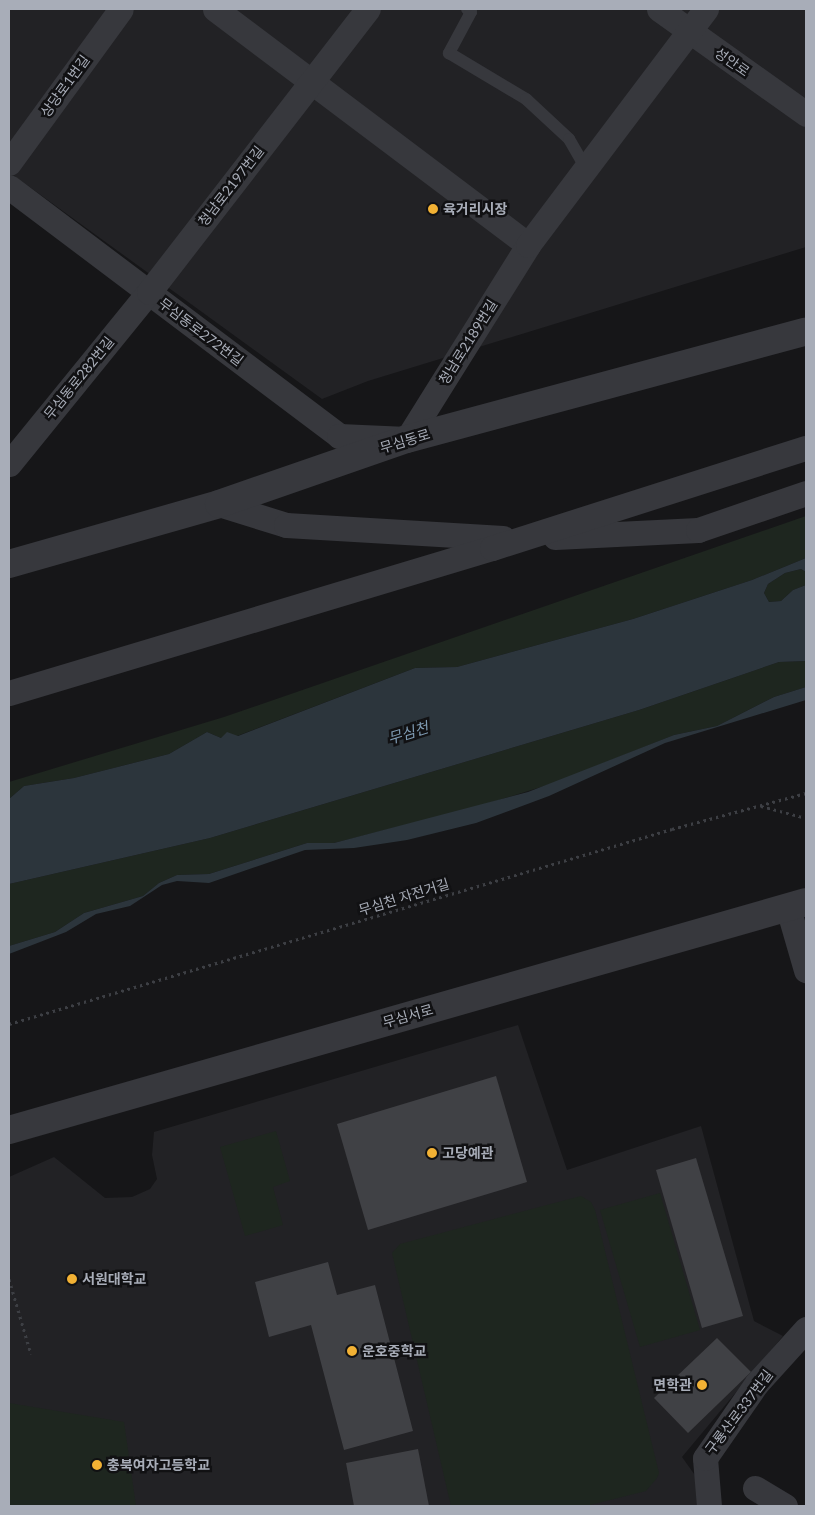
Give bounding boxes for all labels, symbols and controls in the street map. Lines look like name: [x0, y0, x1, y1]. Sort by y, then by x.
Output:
street label: 성안로: [711, 44, 753, 80]
street label: 상당로1번길: [37, 52, 93, 120]
street label: 청남로2197번길: [195, 143, 267, 229]
place label: 육거리시장: [443, 201, 507, 217]
marker: 육거리시장: [427, 203, 439, 215]
street label: 무심동로272번길: [155, 295, 247, 369]
street label: 청남로2189번길: [435, 296, 501, 388]
street label: 무심동로282번길: [40, 333, 118, 423]
street label: 무심동로: [378, 425, 432, 457]
water label: 무심천: [386, 718, 430, 748]
street label: 무심천 자전거길: [357, 875, 451, 919]
street label: 무심서로: [381, 1001, 435, 1031]
place label: 고당예관: [442, 1145, 494, 1161]
marker: 고당예관: [426, 1147, 438, 1159]
place label: 서원대학교: [82, 1271, 146, 1287]
marker: 서원대학교: [66, 1273, 78, 1285]
place label: 운호중학교: [362, 1343, 426, 1359]
marker: 운호중학교: [346, 1345, 358, 1357]
street label: 구룡산로337번길: [702, 1366, 776, 1458]
place label: 면학관: [653, 1377, 692, 1393]
marker: 면학관: [696, 1379, 708, 1391]
place label: 충북여자고등학교: [107, 1457, 210, 1473]
marker: 충북여자고등학교: [91, 1459, 103, 1471]

